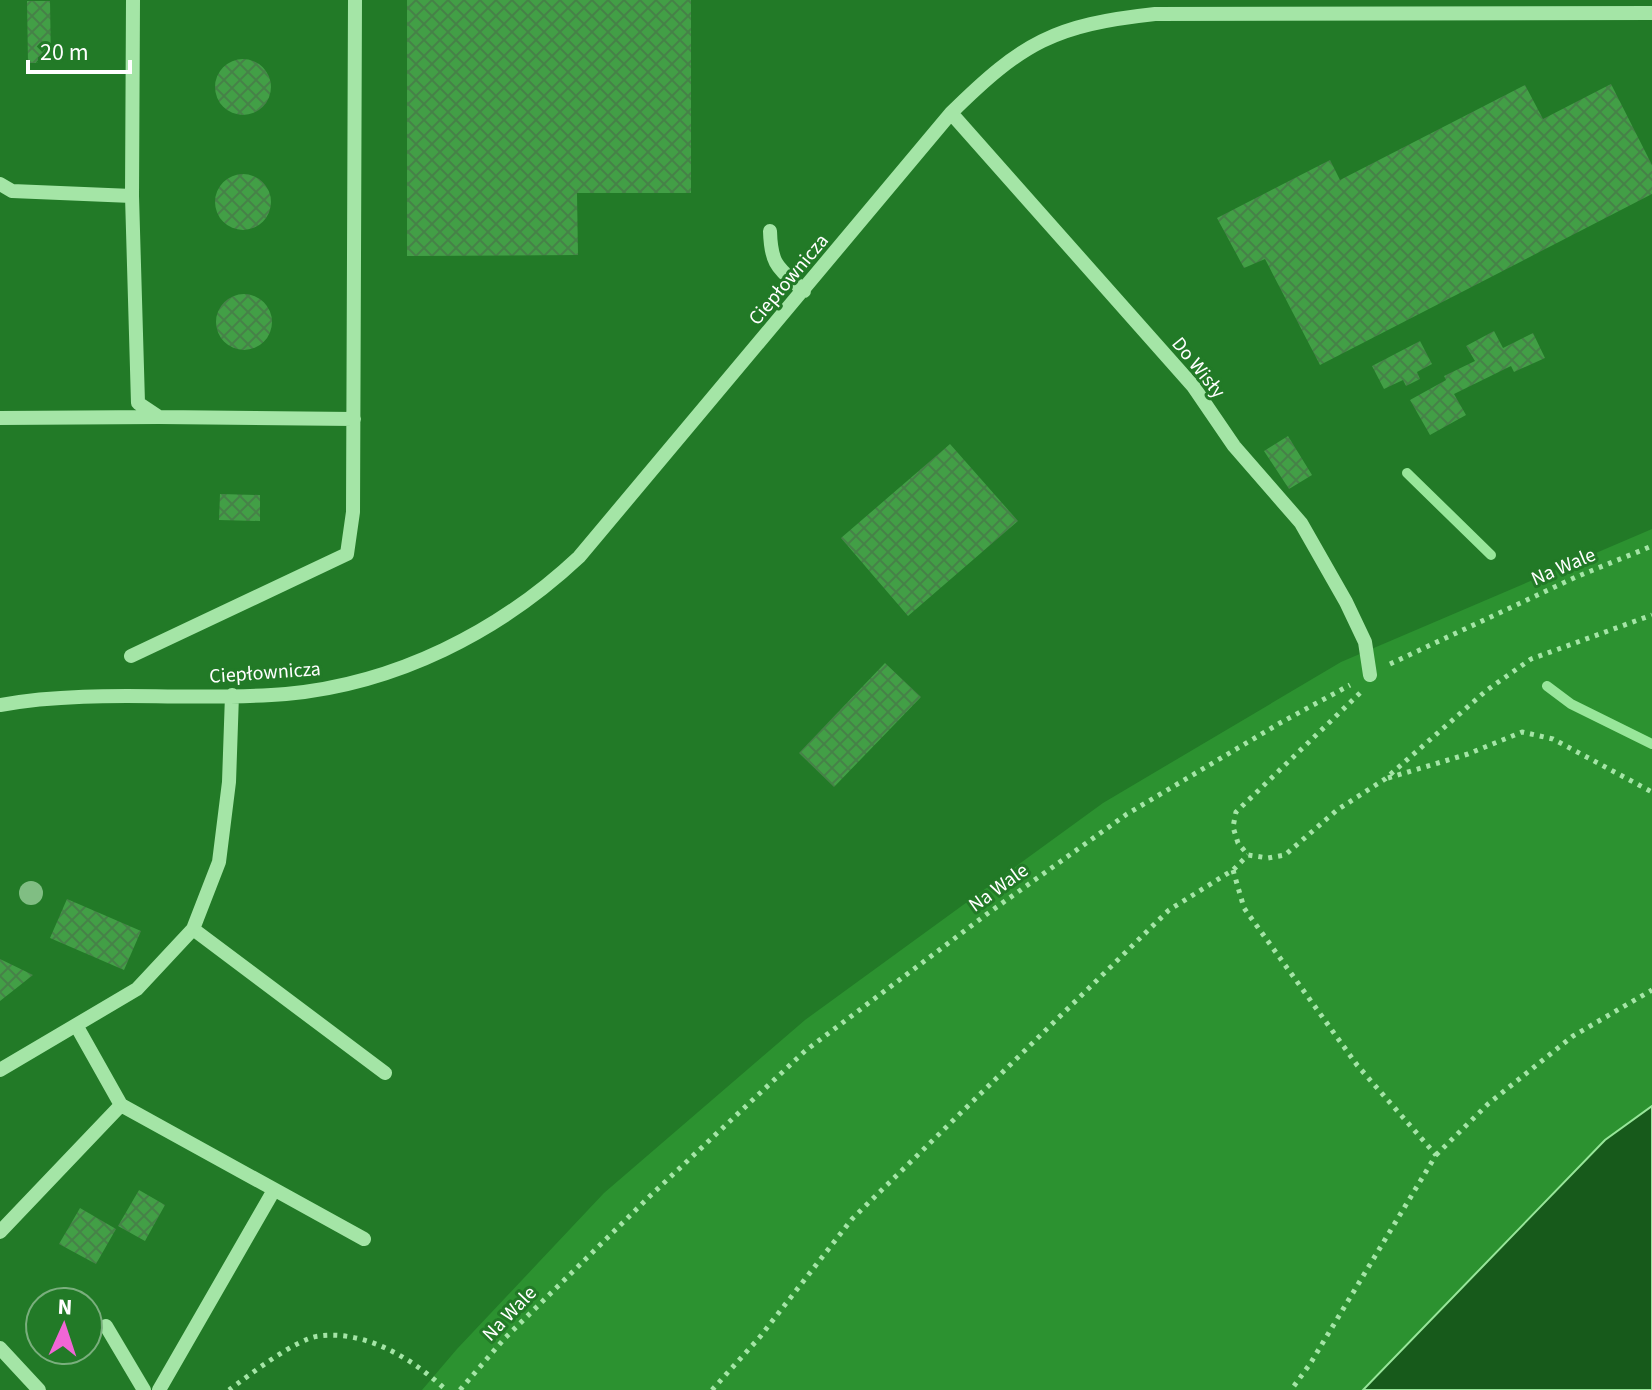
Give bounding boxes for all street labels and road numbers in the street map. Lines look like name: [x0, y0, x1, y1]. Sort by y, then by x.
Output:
street label: Ciepłownicza: [742, 228, 835, 331]
street label: Do Wisły: [1165, 331, 1232, 405]
street label: Na Wale: [1527, 541, 1600, 593]
street label: Ciepłownicza: [208, 655, 322, 691]
street label: Na Wale: [963, 857, 1034, 919]
street label: Na Wale: [476, 1280, 543, 1348]

